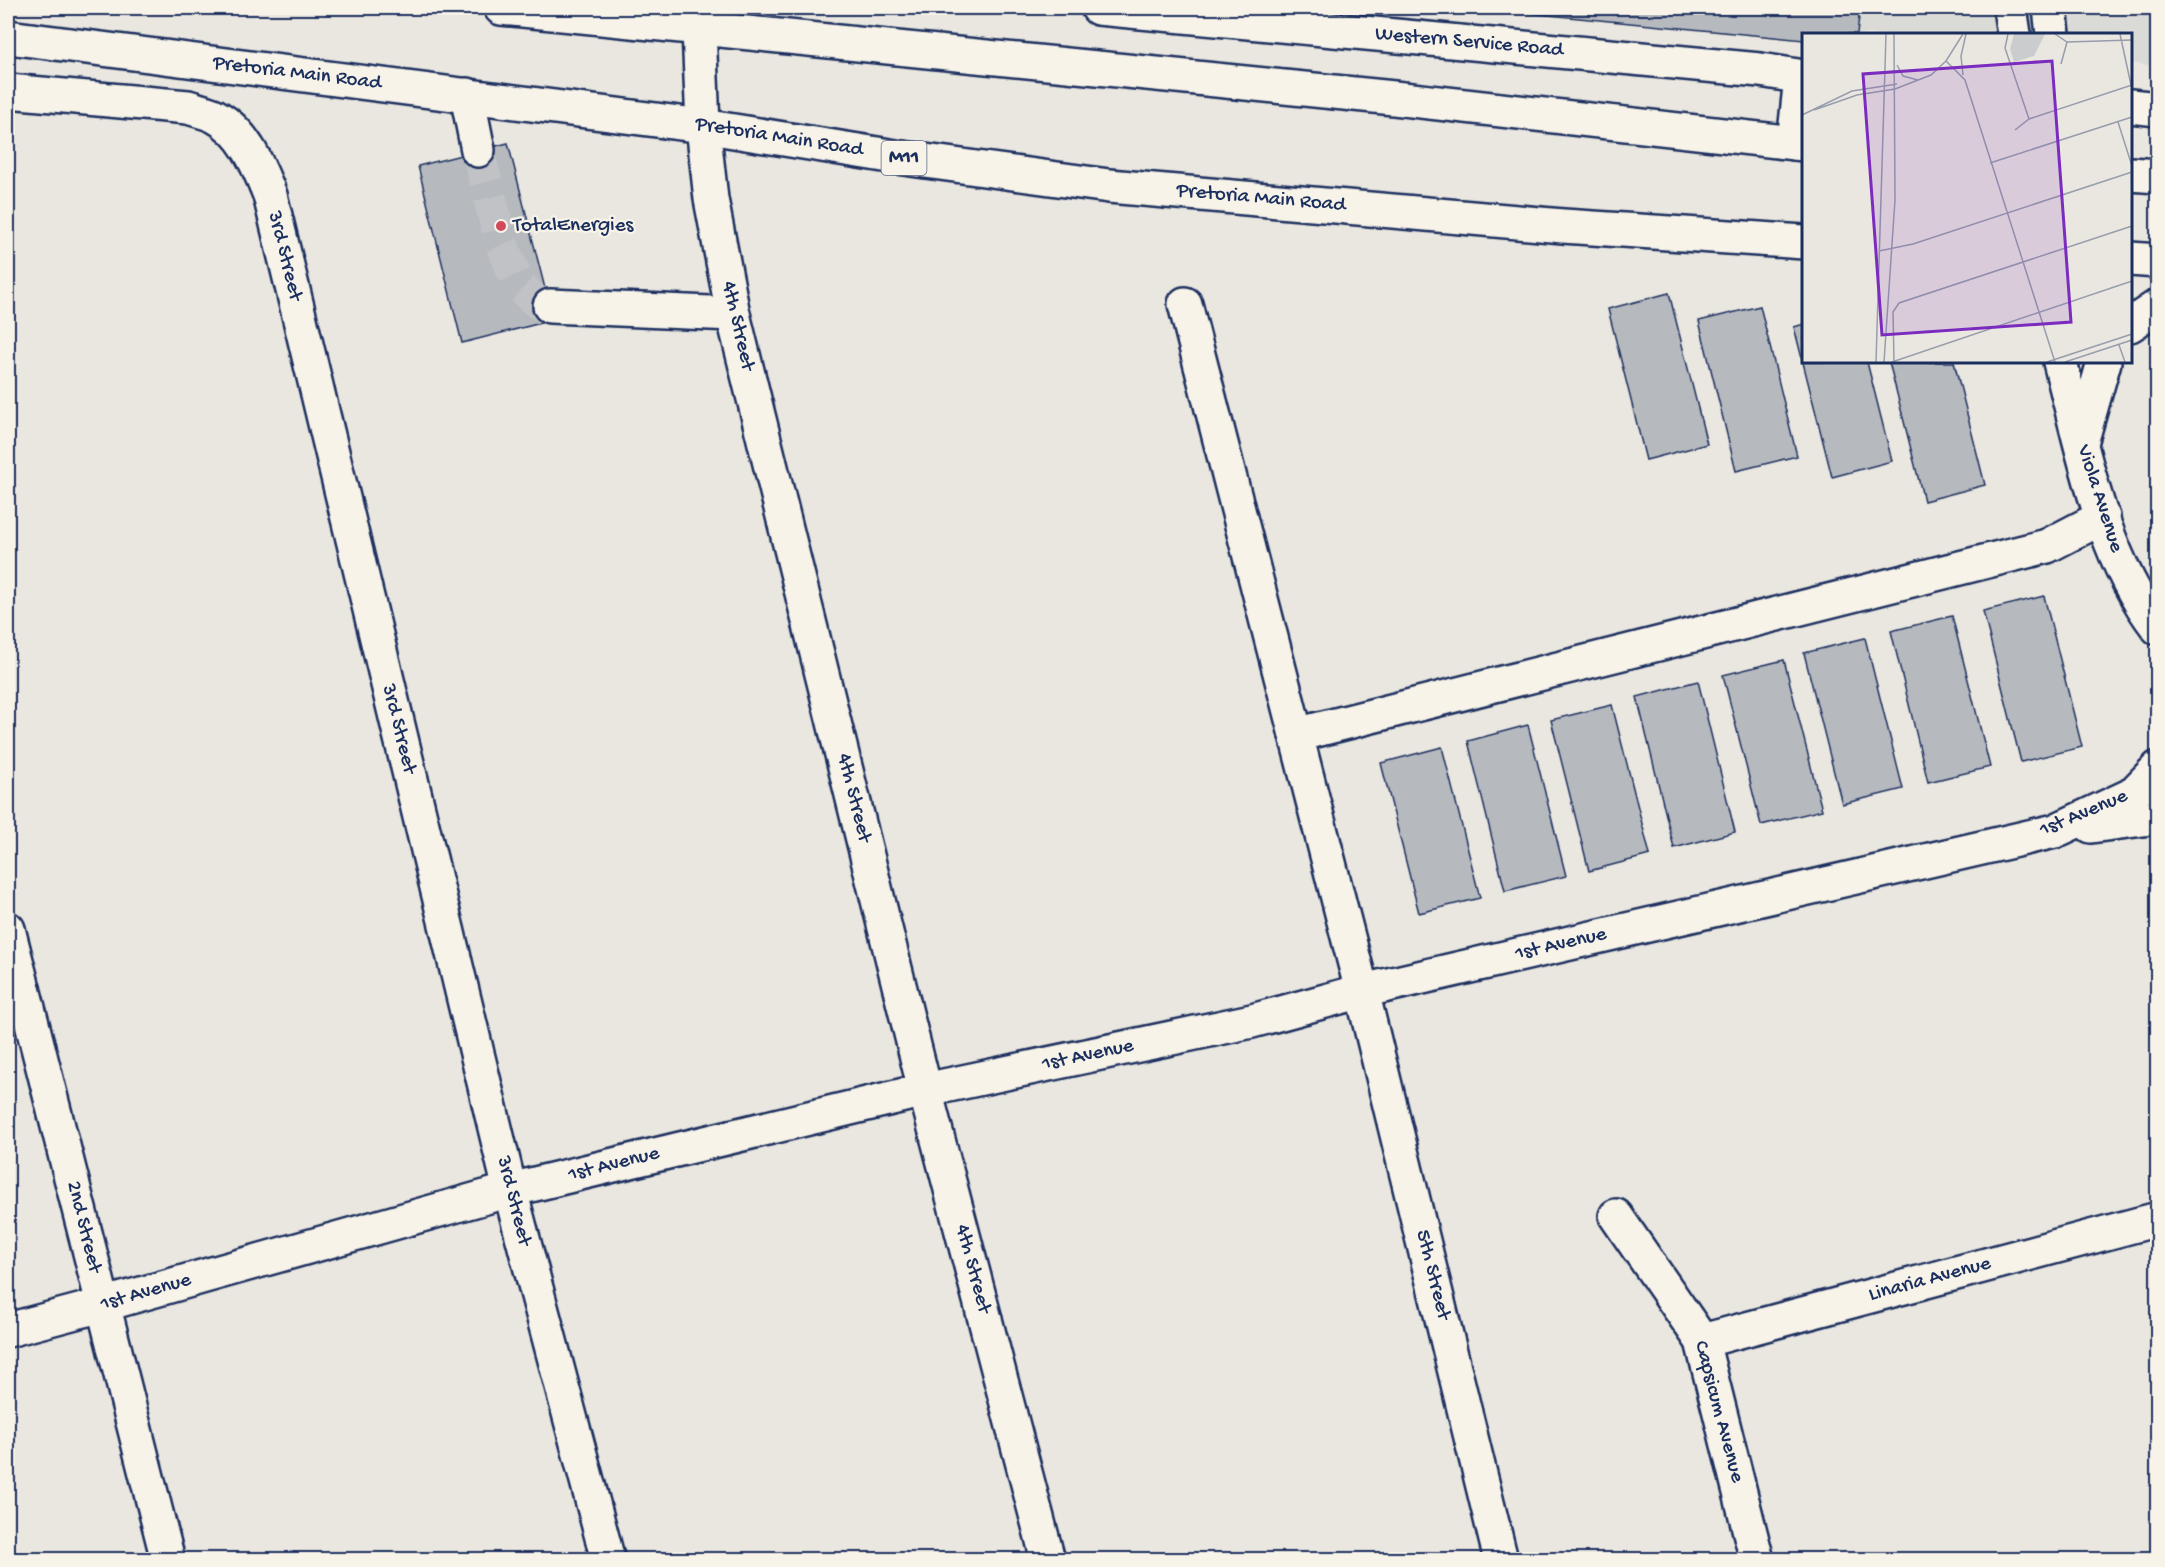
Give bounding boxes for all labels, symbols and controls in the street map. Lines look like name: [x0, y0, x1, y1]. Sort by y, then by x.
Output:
street label: Western Service Road: [1374, 22, 1566, 64]
inset map: [1802, 33, 2132, 363]
street label: Pretoria Main Road: [210, 51, 384, 97]
street label: Pretoria Main Road: [692, 112, 866, 164]
road number: M11: [882, 141, 926, 175]
street label: Pretoria Main Road: [1174, 179, 1348, 219]
street label: 3rd Street: [261, 208, 308, 306]
place label: TotalEnergies: [512, 214, 635, 239]
marker: TotalEnergies: [494, 219, 508, 233]
street label: 4th Street: [715, 279, 760, 375]
street label: Viola Avenue: [2070, 441, 2128, 557]
street label: 3rd Street: [375, 681, 422, 779]
street label: 4th Street: [830, 751, 877, 847]
street label: 1st Avenue: [2035, 784, 2133, 844]
street label: 1st Avenue: [1512, 922, 1610, 968]
street label: 1st Avenue: [1039, 1034, 1137, 1078]
street label: 1st Avenue: [565, 1141, 663, 1189]
street label: 3rd Street: [490, 1153, 537, 1251]
street label: 2nd Street: [60, 1179, 107, 1278]
street label: 4th Street: [948, 1222, 996, 1318]
street label: 5th Street: [1409, 1227, 1456, 1325]
street label: Linaria Avenue: [1866, 1251, 1995, 1308]
street label: 1st Avenue: [97, 1268, 195, 1318]
street label: Capsicum Avenue: [1687, 1338, 1749, 1487]

